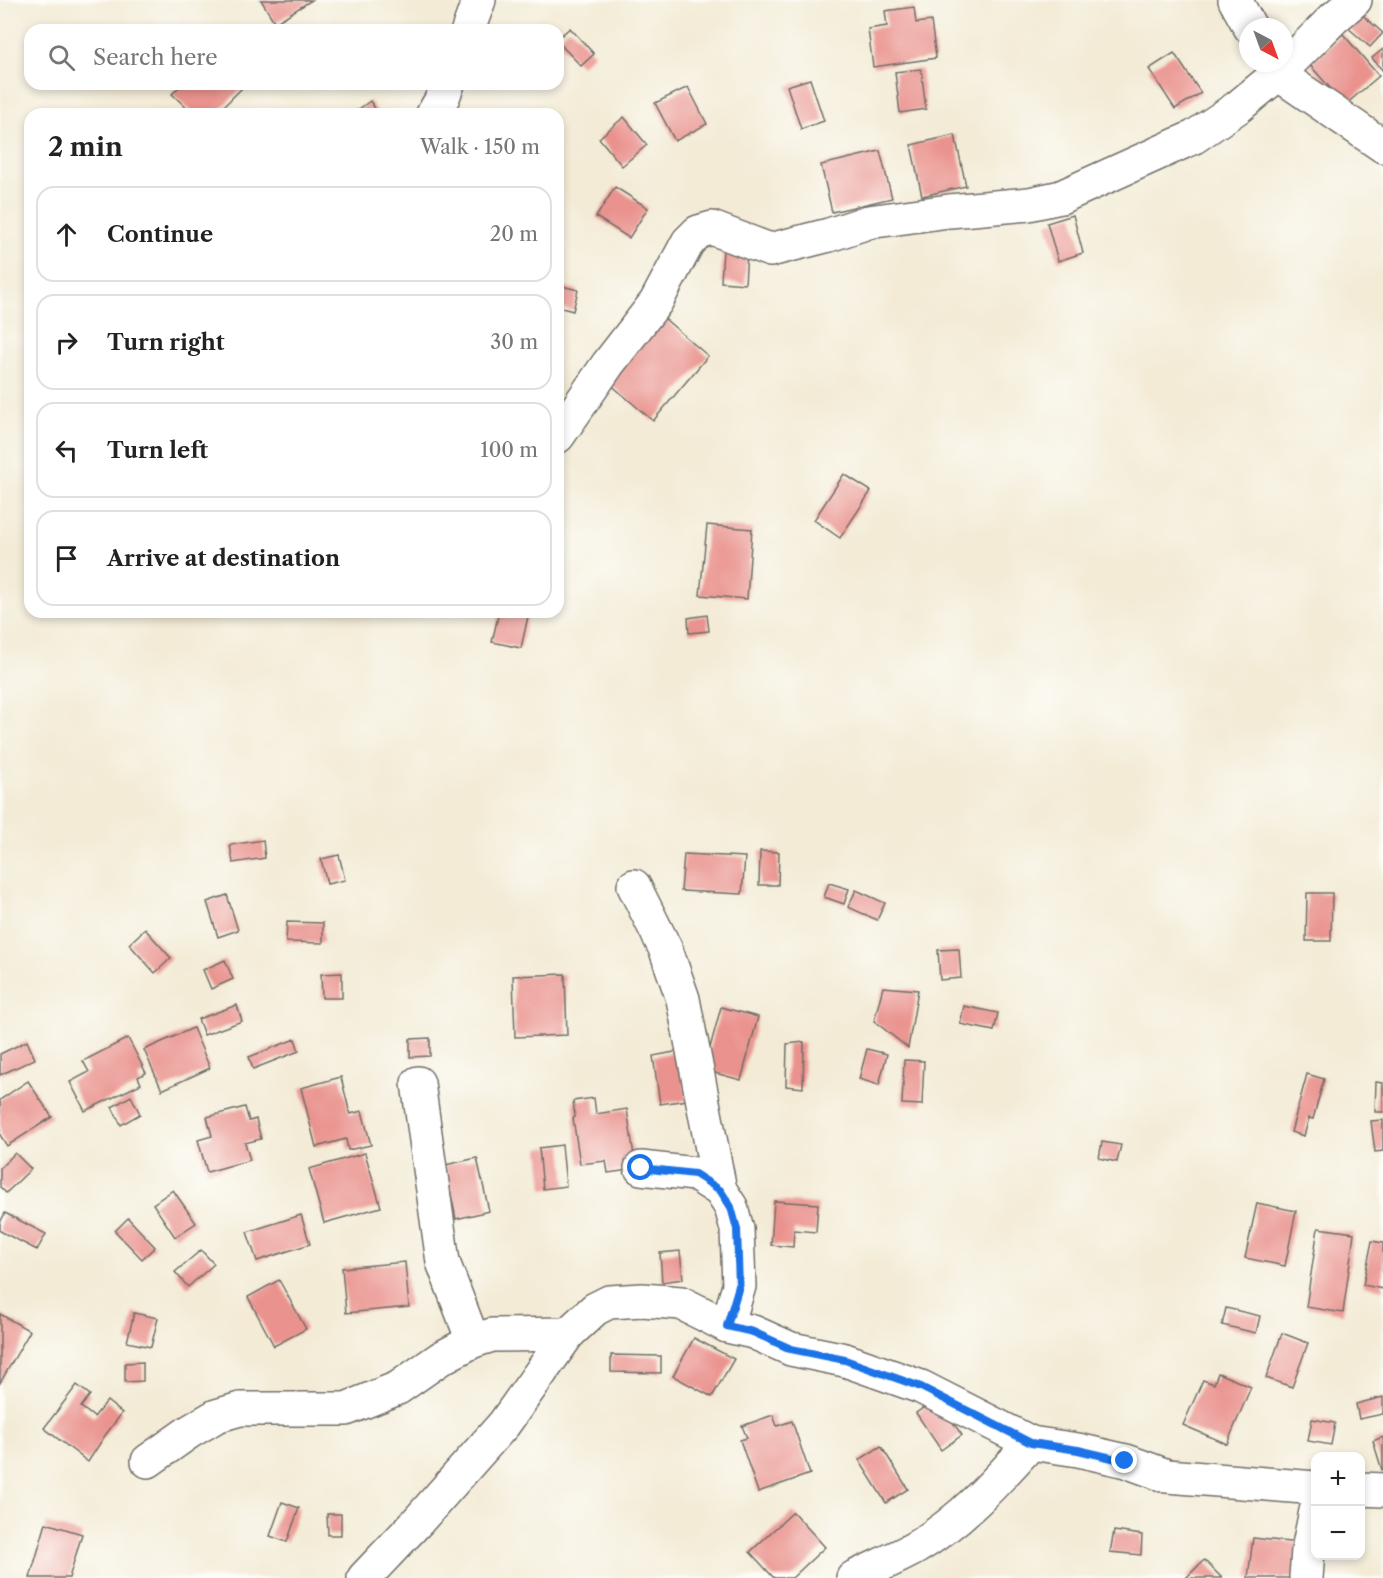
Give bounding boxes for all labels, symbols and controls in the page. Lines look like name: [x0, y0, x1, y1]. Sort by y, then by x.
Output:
north arrow: [1239, 18, 1293, 72]
search box: [24, 24, 564, 90]
icon: search: [45, 41, 78, 74]
text: Search here: [93, 44, 218, 71]
text: 2 min: [48, 131, 123, 163]
text: Walk · 150 m: [420, 135, 540, 159]
icon: ahead: [50, 218, 83, 251]
text: Continue: [107, 221, 213, 248]
text: 20 m: [490, 222, 538, 246]
icon: right: [50, 326, 83, 359]
text: Turn right: [107, 329, 225, 356]
text: 30 m: [490, 330, 538, 354]
icon: left: [50, 434, 83, 467]
text: Turn left: [107, 437, 208, 464]
text: 100 m: [480, 438, 538, 462]
icon: arrive: [50, 542, 83, 575]
text: Arrive at destination: [107, 545, 340, 572]
route start: [627, 1154, 653, 1180]
route end: [1111, 1447, 1137, 1473]
map controls: [1311, 1452, 1365, 1560]
button: +: [1311, 1452, 1365, 1506]
button: −: [1311, 1506, 1365, 1560]

